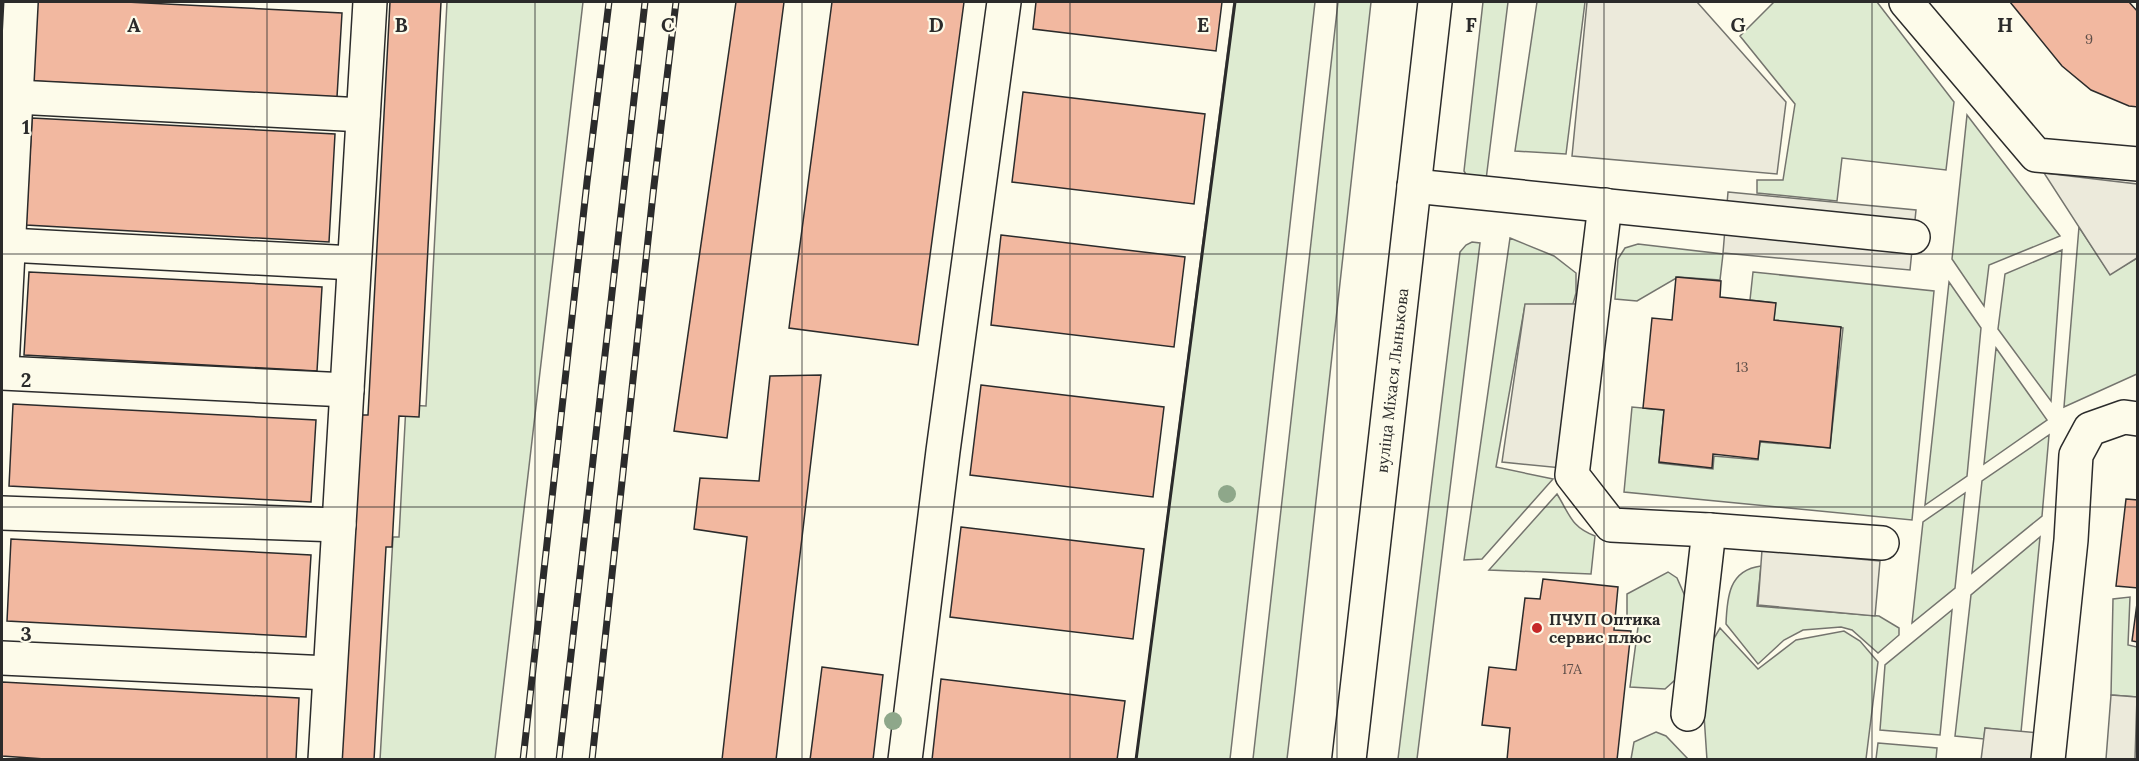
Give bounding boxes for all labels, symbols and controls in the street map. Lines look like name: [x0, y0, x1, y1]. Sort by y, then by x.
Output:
text: A: [127, 12, 141, 37]
text: B: [394, 12, 408, 37]
text: C: [661, 12, 675, 37]
text: D: [928, 12, 944, 37]
text: E: [1197, 12, 1209, 37]
text: F: [1465, 12, 1477, 37]
text: G: [1730, 12, 1746, 37]
text: H: [1997, 12, 2013, 37]
house number: 9: [2085, 30, 2093, 48]
text: 1: [22, 114, 30, 139]
street label: вуліца Міхася Лынькова: [1372, 287, 1412, 474]
house number: 13: [1736, 358, 1749, 376]
text: 2: [21, 367, 31, 392]
place label: ПЧУП Оптика сервис плюс: [1549, 609, 1661, 647]
text: 3: [20, 621, 32, 646]
marker: ПЧУП Оптика сервис плюс: [1530, 621, 1544, 635]
house number: 17А: [1562, 660, 1582, 678]

